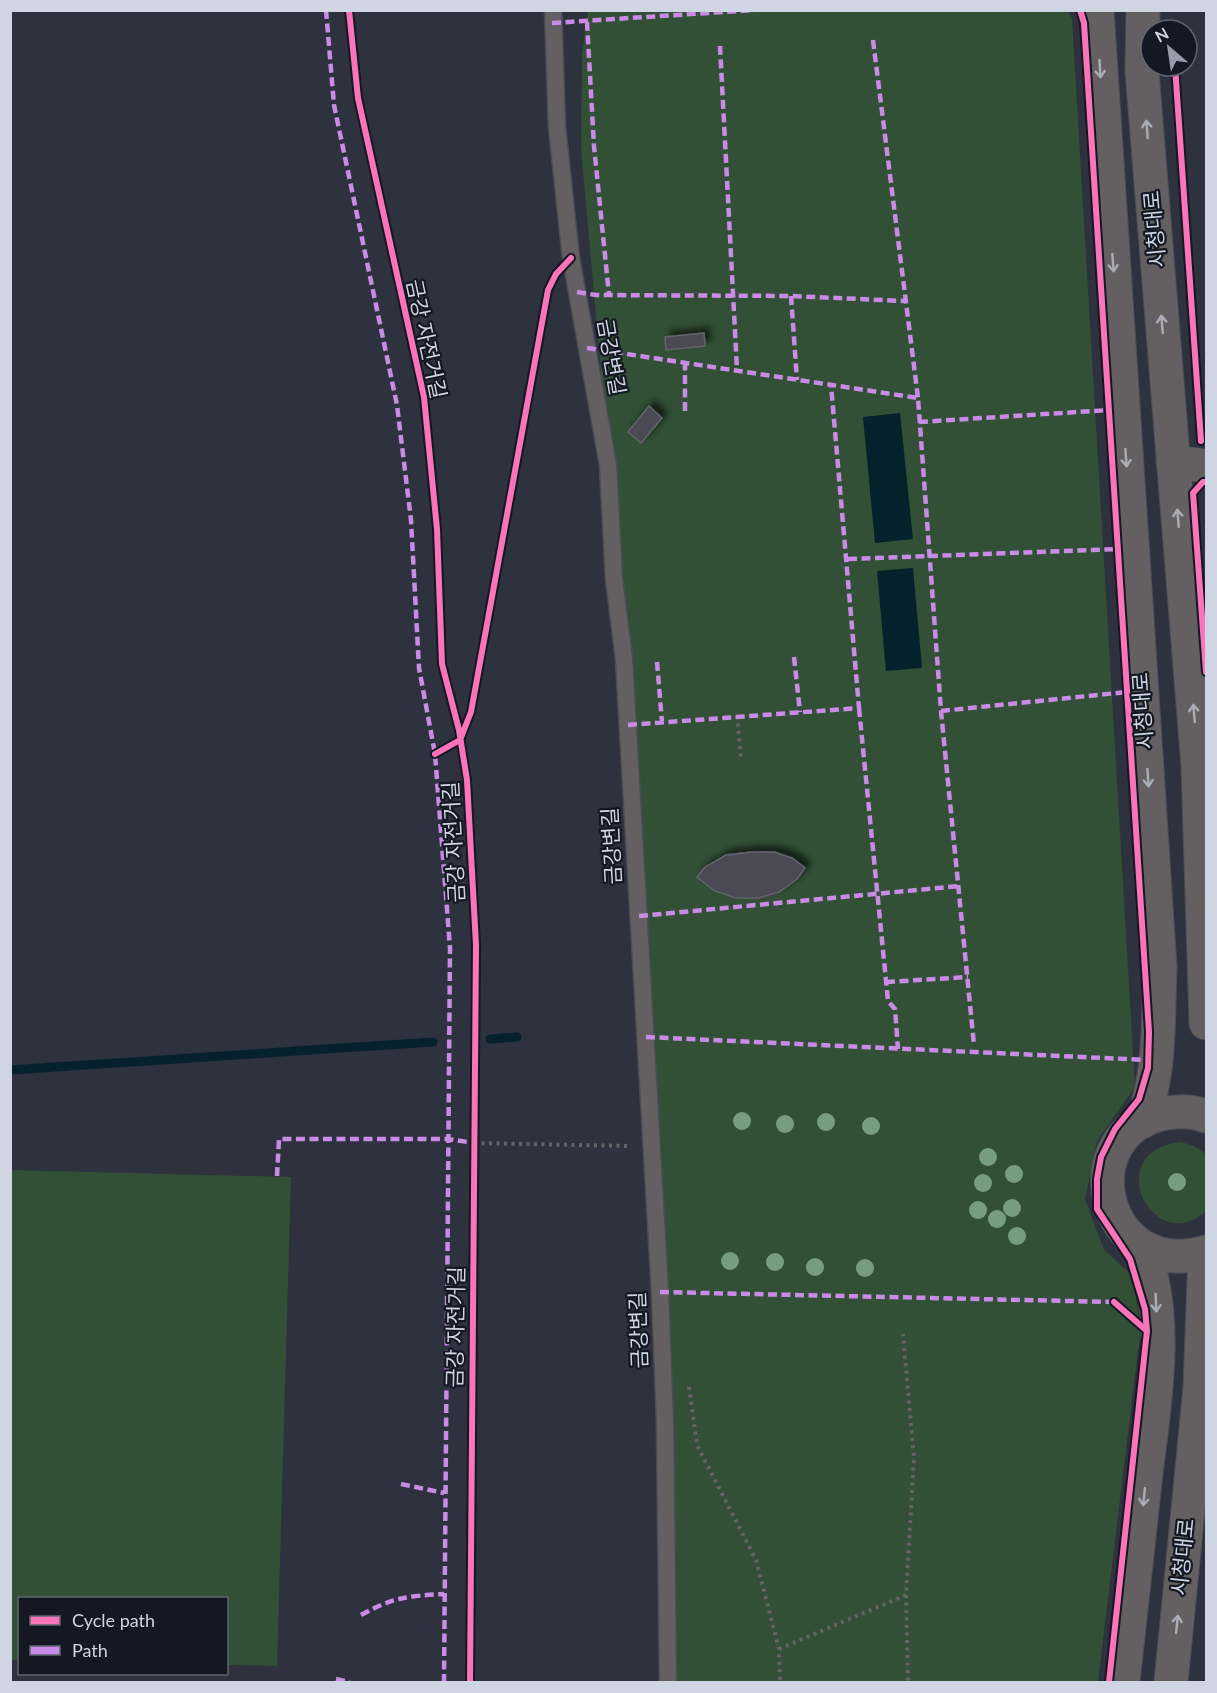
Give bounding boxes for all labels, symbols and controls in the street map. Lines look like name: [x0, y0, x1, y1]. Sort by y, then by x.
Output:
north arrow: [1139, 18, 1199, 78]
text: N: [1151, 23, 1171, 46]
one-way arrow: [1094, 58, 1105, 78]
one-way arrow: [1141, 120, 1152, 140]
street label: 시청대로: [1138, 190, 1169, 269]
one-way arrow: [1107, 253, 1118, 273]
street label: 금강 자전거길: [403, 277, 452, 401]
one-way arrow: [1156, 314, 1167, 334]
street label: 금강변길: [593, 317, 631, 397]
one-way arrow: [1121, 448, 1132, 468]
one-way arrow: [1172, 509, 1183, 529]
street label: 시청대로: [1126, 672, 1157, 751]
one-way arrow: [1188, 703, 1199, 723]
one-way arrow: [1142, 768, 1153, 788]
street label: 금강 자전거길: [437, 781, 468, 903]
street label: 금강변길: [596, 807, 625, 885]
street label: 금강 자전거길: [441, 1266, 468, 1388]
street label: 금강변길: [624, 1291, 651, 1369]
one-way arrow: [1150, 1292, 1162, 1312]
one-way arrow: [1138, 1486, 1149, 1506]
street label: 시청대로: [1165, 1517, 1198, 1597]
legend: [18, 1597, 228, 1675]
text: Cycle path: [72, 1609, 155, 1631]
one-way arrow: [1172, 1615, 1183, 1635]
text: Path: [72, 1639, 108, 1661]

